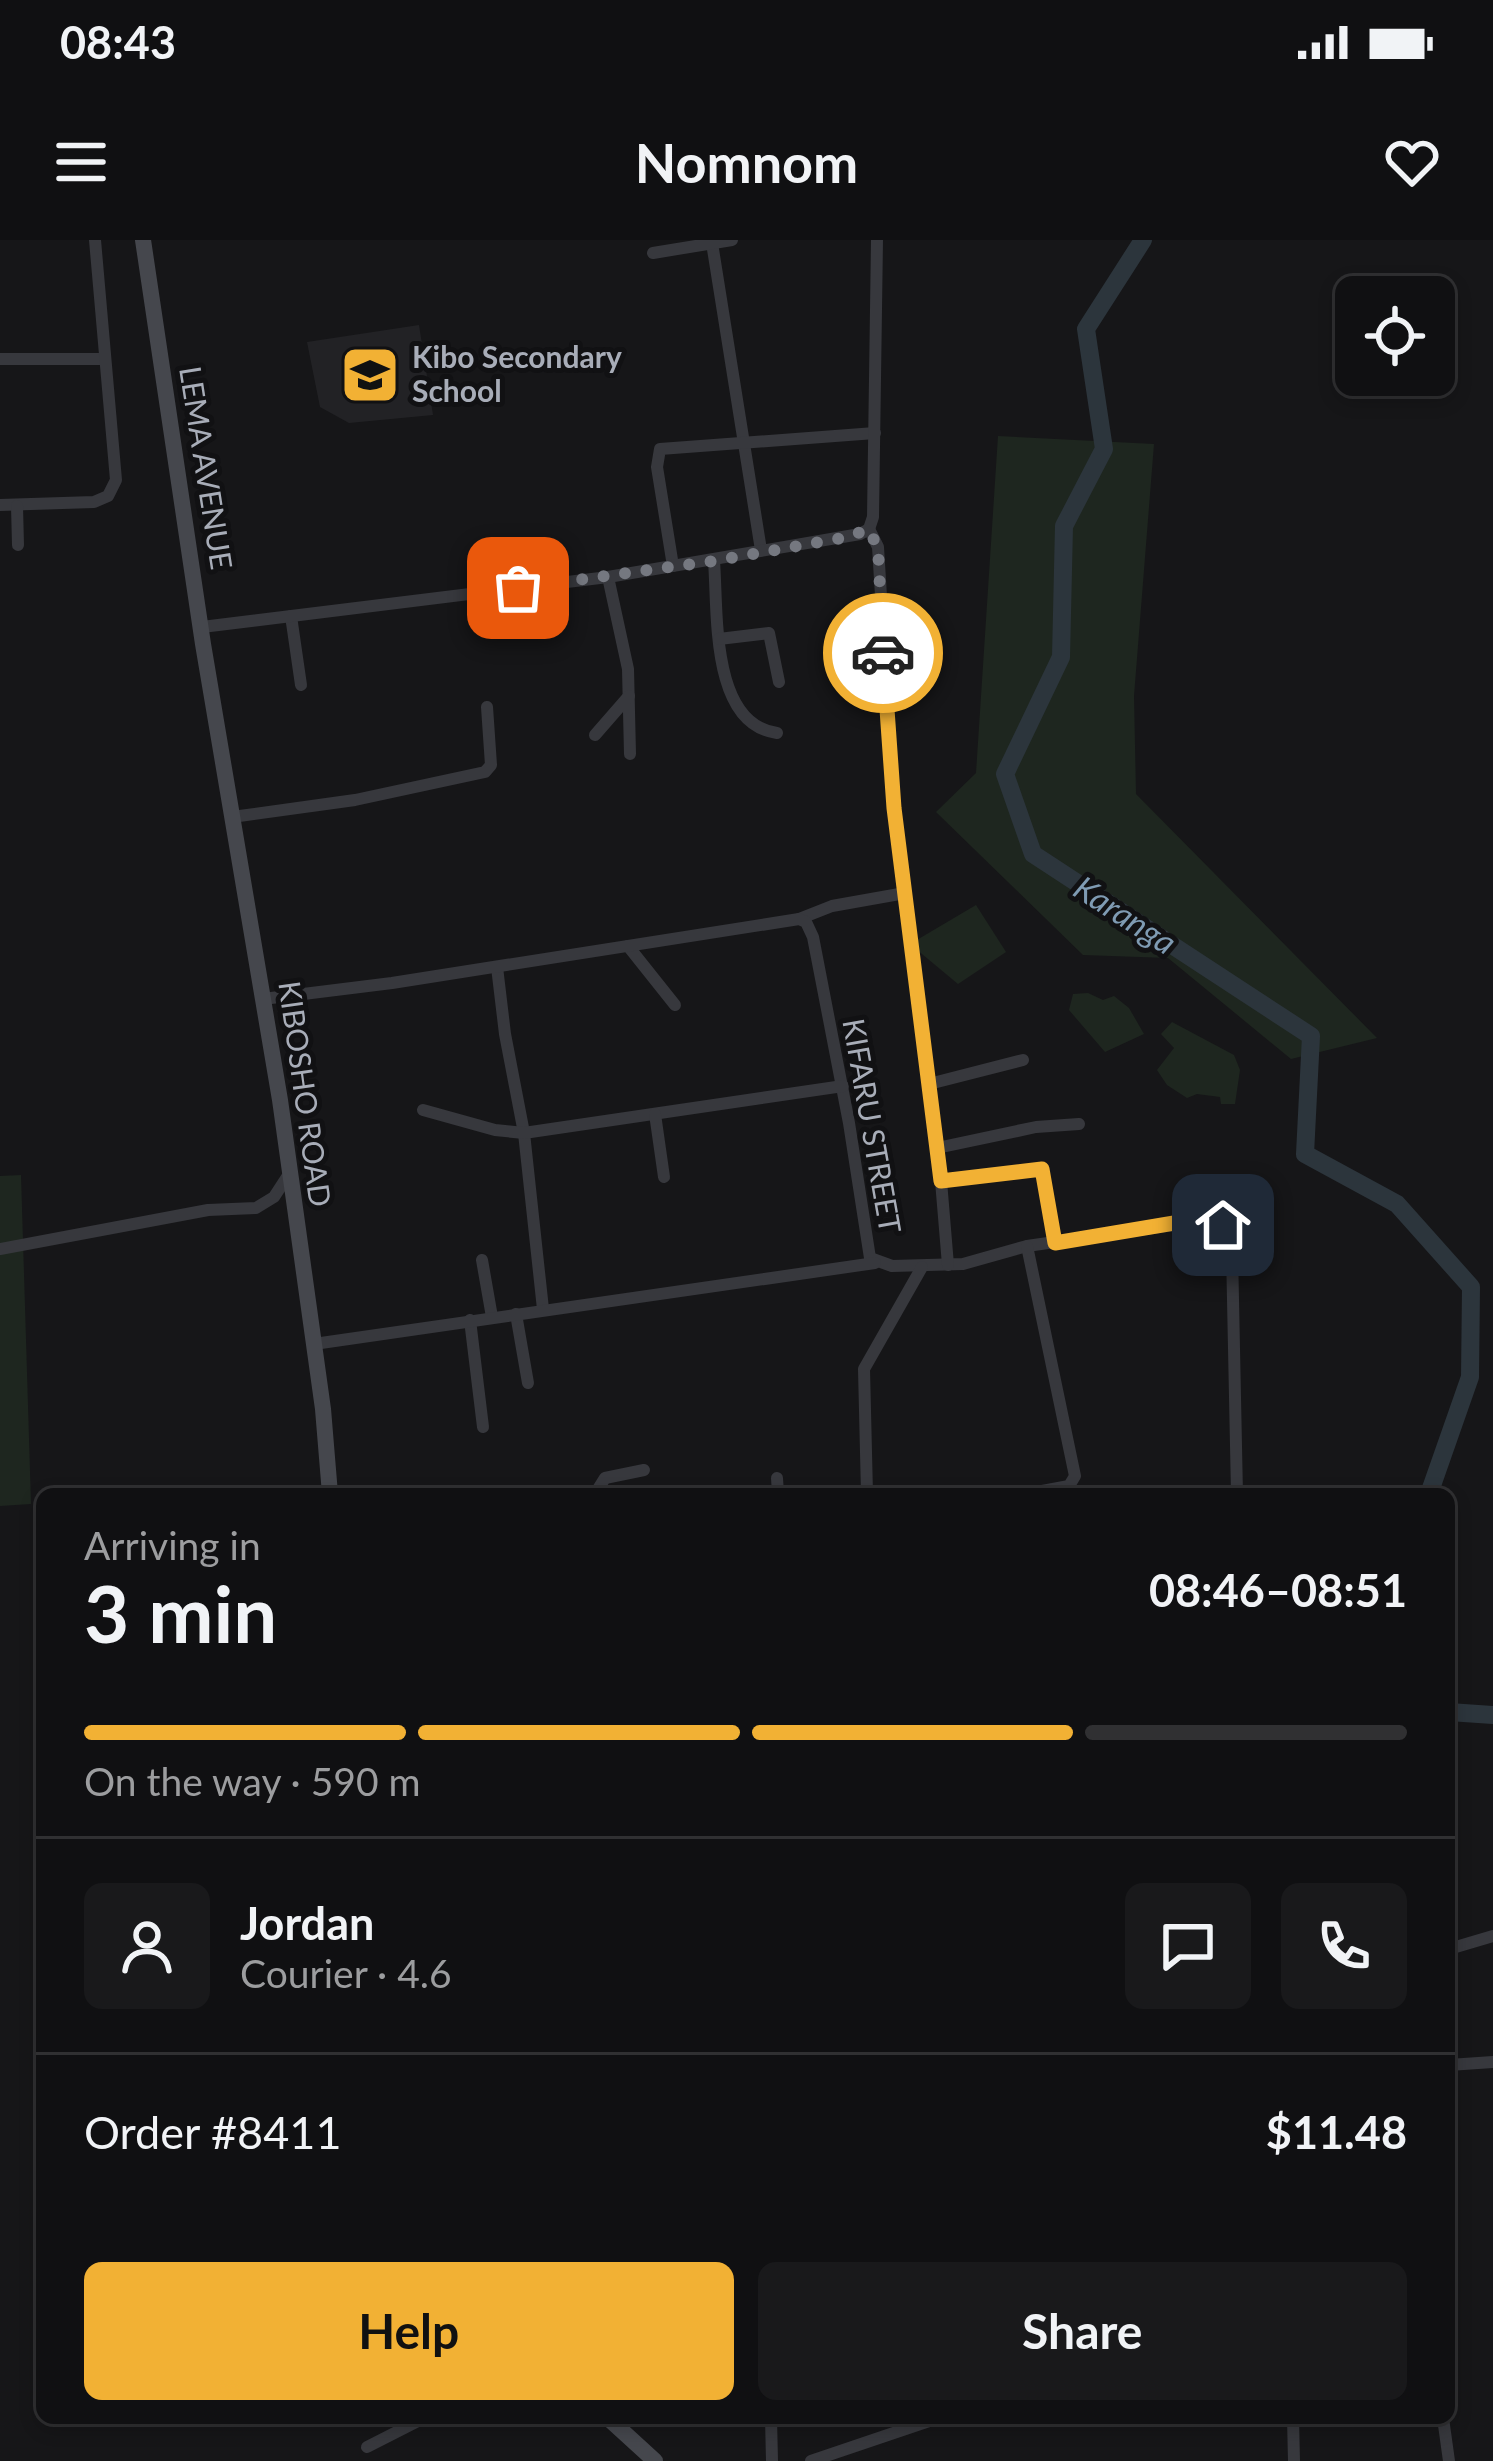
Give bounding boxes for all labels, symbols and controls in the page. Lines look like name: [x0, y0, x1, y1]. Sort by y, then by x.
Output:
text: 08:43: [60, 15, 176, 69]
icon: menu: [48, 129, 114, 195]
icon: heart: [1379, 129, 1445, 195]
text: Nomnom: [635, 130, 858, 195]
map controls: [1335, 276, 1455, 396]
button: locate: [1335, 276, 1455, 396]
place label: Kibo Secondary School: [412, 338, 622, 408]
school or university icon: Kibo Secondary School: [339, 344, 401, 406]
street label: LEMA AVENUE: [173, 364, 241, 572]
pin: [467, 537, 569, 639]
icon: bag: [485, 555, 551, 621]
courier: [823, 593, 943, 713]
icon: car: [850, 620, 916, 686]
water label: Karanga: [1067, 866, 1184, 962]
street label: KIBOSHO ROAD: [272, 978, 340, 1209]
street label: KIFARU STREET: [836, 1015, 910, 1236]
pin: [1172, 1174, 1274, 1276]
icon: home: [1190, 1192, 1256, 1258]
text: Arriving in: [84, 1522, 261, 1568]
text: 08:46–08:51: [1149, 1563, 1407, 1617]
text: 3 min: [84, 1566, 277, 1660]
text: On the way · 590 m: [84, 1758, 421, 1804]
button: person: [84, 1883, 210, 2009]
button: chat: [1125, 1883, 1251, 2009]
button: phone: [1281, 1883, 1407, 2009]
text: Jordan: [240, 1896, 374, 1950]
text: Courier · 4.6: [240, 1950, 452, 1996]
text: Order #8411: [84, 2105, 342, 2159]
text: $11.48: [1266, 2105, 1407, 2159]
button: Help: [84, 2262, 734, 2400]
button: Share: [758, 2262, 1407, 2400]

